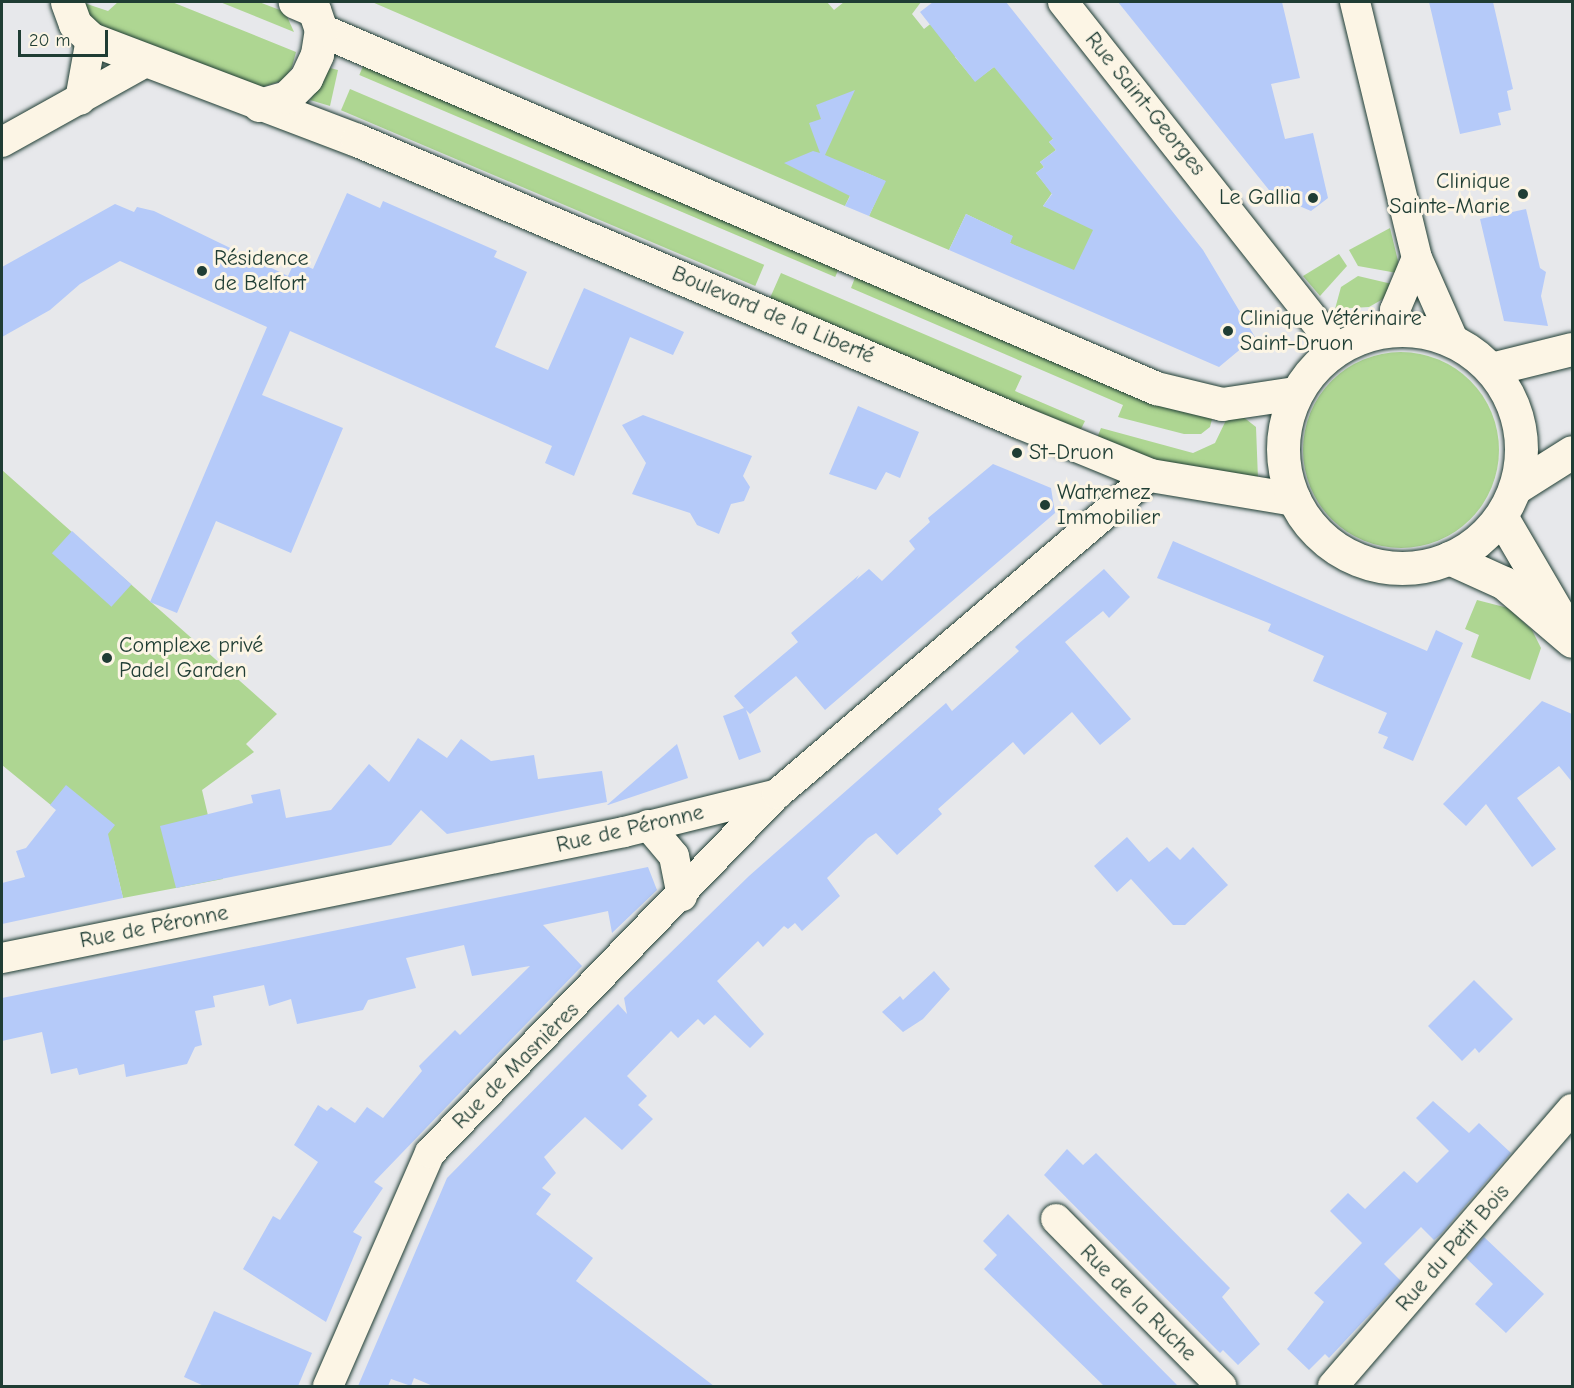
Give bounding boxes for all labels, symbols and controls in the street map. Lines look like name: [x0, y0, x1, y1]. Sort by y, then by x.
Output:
scale bar: [21, 18, 111, 56]
street label: Rue Saint-Georges: [1079, 27, 1211, 181]
text: 20 m: [29, 30, 70, 51]
place label: Clinique Sainte-Marie: [1389, 168, 1510, 220]
place label: Le Gallia: [1219, 185, 1301, 211]
marker: Clinique Sainte-Marie: [1514, 185, 1532, 203]
marker: Le Gallia: [1306, 191, 1320, 205]
place label: Résidence de Belfort: [214, 245, 308, 296]
street label: Boulevard de la Liberté: [668, 260, 878, 370]
marker: Résidence de Belfort: [195, 264, 209, 278]
place label: Clinique Vétérinaire Saint-Druon: [1240, 305, 1422, 356]
marker: Clinique Vétérinaire Saint-Druon: [1221, 324, 1235, 338]
place label: St-Druon: [1029, 440, 1114, 466]
marker: St-Druon: [1010, 446, 1024, 460]
place label: Watremez Immobilier: [1057, 479, 1160, 530]
marker: Watremez Immobilier: [1038, 498, 1052, 512]
place label: Complexe privé Padel Garden: [119, 632, 263, 684]
marker: Complexe privé Padel Garden: [100, 651, 114, 665]
street label: Rue de Péronne: [554, 799, 706, 859]
street label: Rue de Péronne: [78, 900, 230, 954]
street label: Rue de Masnières: [447, 997, 585, 1135]
street label: Rue du Petit Bois: [1391, 1179, 1515, 1317]
street label: Rue de la Ruche: [1074, 1239, 1202, 1367]

